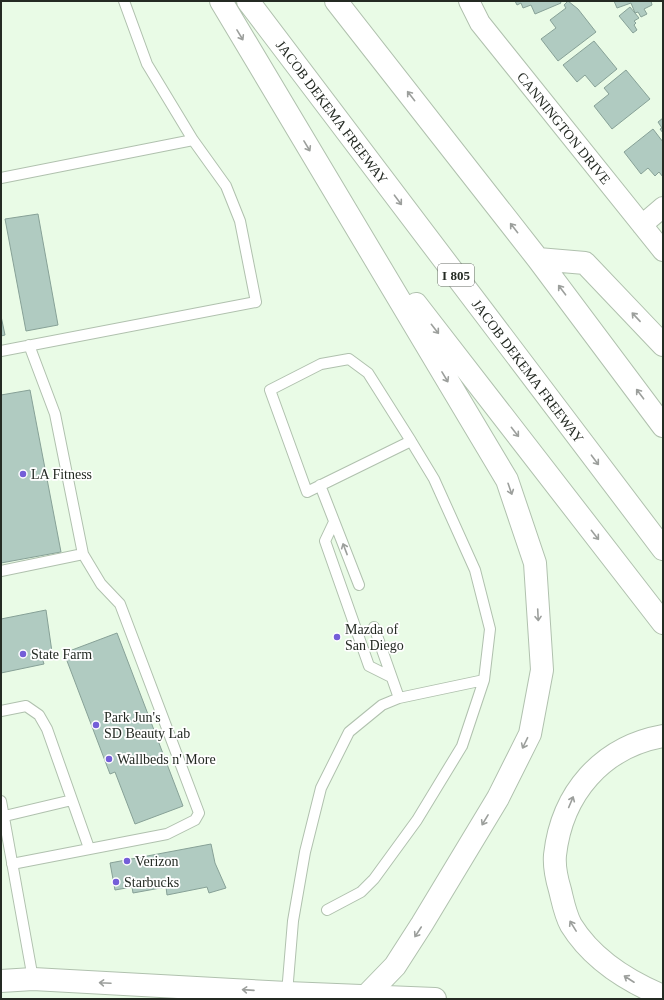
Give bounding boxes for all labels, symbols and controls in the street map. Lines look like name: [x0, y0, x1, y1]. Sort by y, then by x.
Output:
one-way arrow: [237, 29, 245, 41]
street label: JACOB DEKEMA FREEWAY: [273, 38, 390, 187]
street label: CANNINGTON DRIVE: [514, 69, 613, 187]
one-way arrow: [406, 90, 415, 101]
one-way arrow: [303, 140, 311, 151]
one-way arrow: [394, 194, 403, 205]
one-way arrow: [510, 223, 519, 234]
road number: I 805: [438, 264, 474, 286]
one-way arrow: [558, 285, 566, 296]
street label: JACOB DEKEMA FREEWAY: [469, 297, 586, 446]
one-way arrow: [631, 312, 641, 322]
one-way arrow: [431, 324, 439, 335]
one-way arrow: [442, 371, 450, 383]
one-way arrow: [635, 389, 644, 400]
one-way arrow: [511, 427, 519, 438]
one-way arrow: [591, 454, 599, 465]
place label: LA Fitness: [31, 467, 92, 482]
marker: LA Fitness: [18, 469, 28, 479]
one-way arrow: [507, 482, 514, 495]
one-way arrow: [590, 529, 599, 540]
one-way arrow: [341, 544, 348, 556]
one-way arrow: [535, 608, 542, 621]
place label: Mazda of San Diego: [345, 622, 404, 653]
marker: Mazda of San Diego: [332, 632, 342, 642]
place label: State Farm: [31, 647, 92, 662]
marker: State Farm: [18, 649, 28, 659]
place label: Park Jun's SD Beauty Lab: [104, 710, 190, 741]
marker: Park Jun's SD Beauty Lab: [91, 720, 101, 730]
one-way arrow: [521, 736, 529, 748]
place label: Wallbeds n' More: [117, 752, 216, 767]
marker: Wallbeds n' More: [104, 754, 114, 764]
one-way arrow: [568, 796, 576, 808]
one-way arrow: [480, 814, 488, 826]
place label: Verizon: [135, 854, 179, 869]
marker: Verizon: [122, 856, 132, 866]
place label: Starbucks: [124, 875, 179, 890]
marker: Starbucks: [111, 877, 121, 887]
one-way arrow: [569, 921, 577, 932]
one-way arrow: [413, 926, 422, 937]
one-way arrow: [623, 975, 634, 983]
one-way arrow: [99, 979, 112, 986]
one-way arrow: [242, 987, 255, 994]

